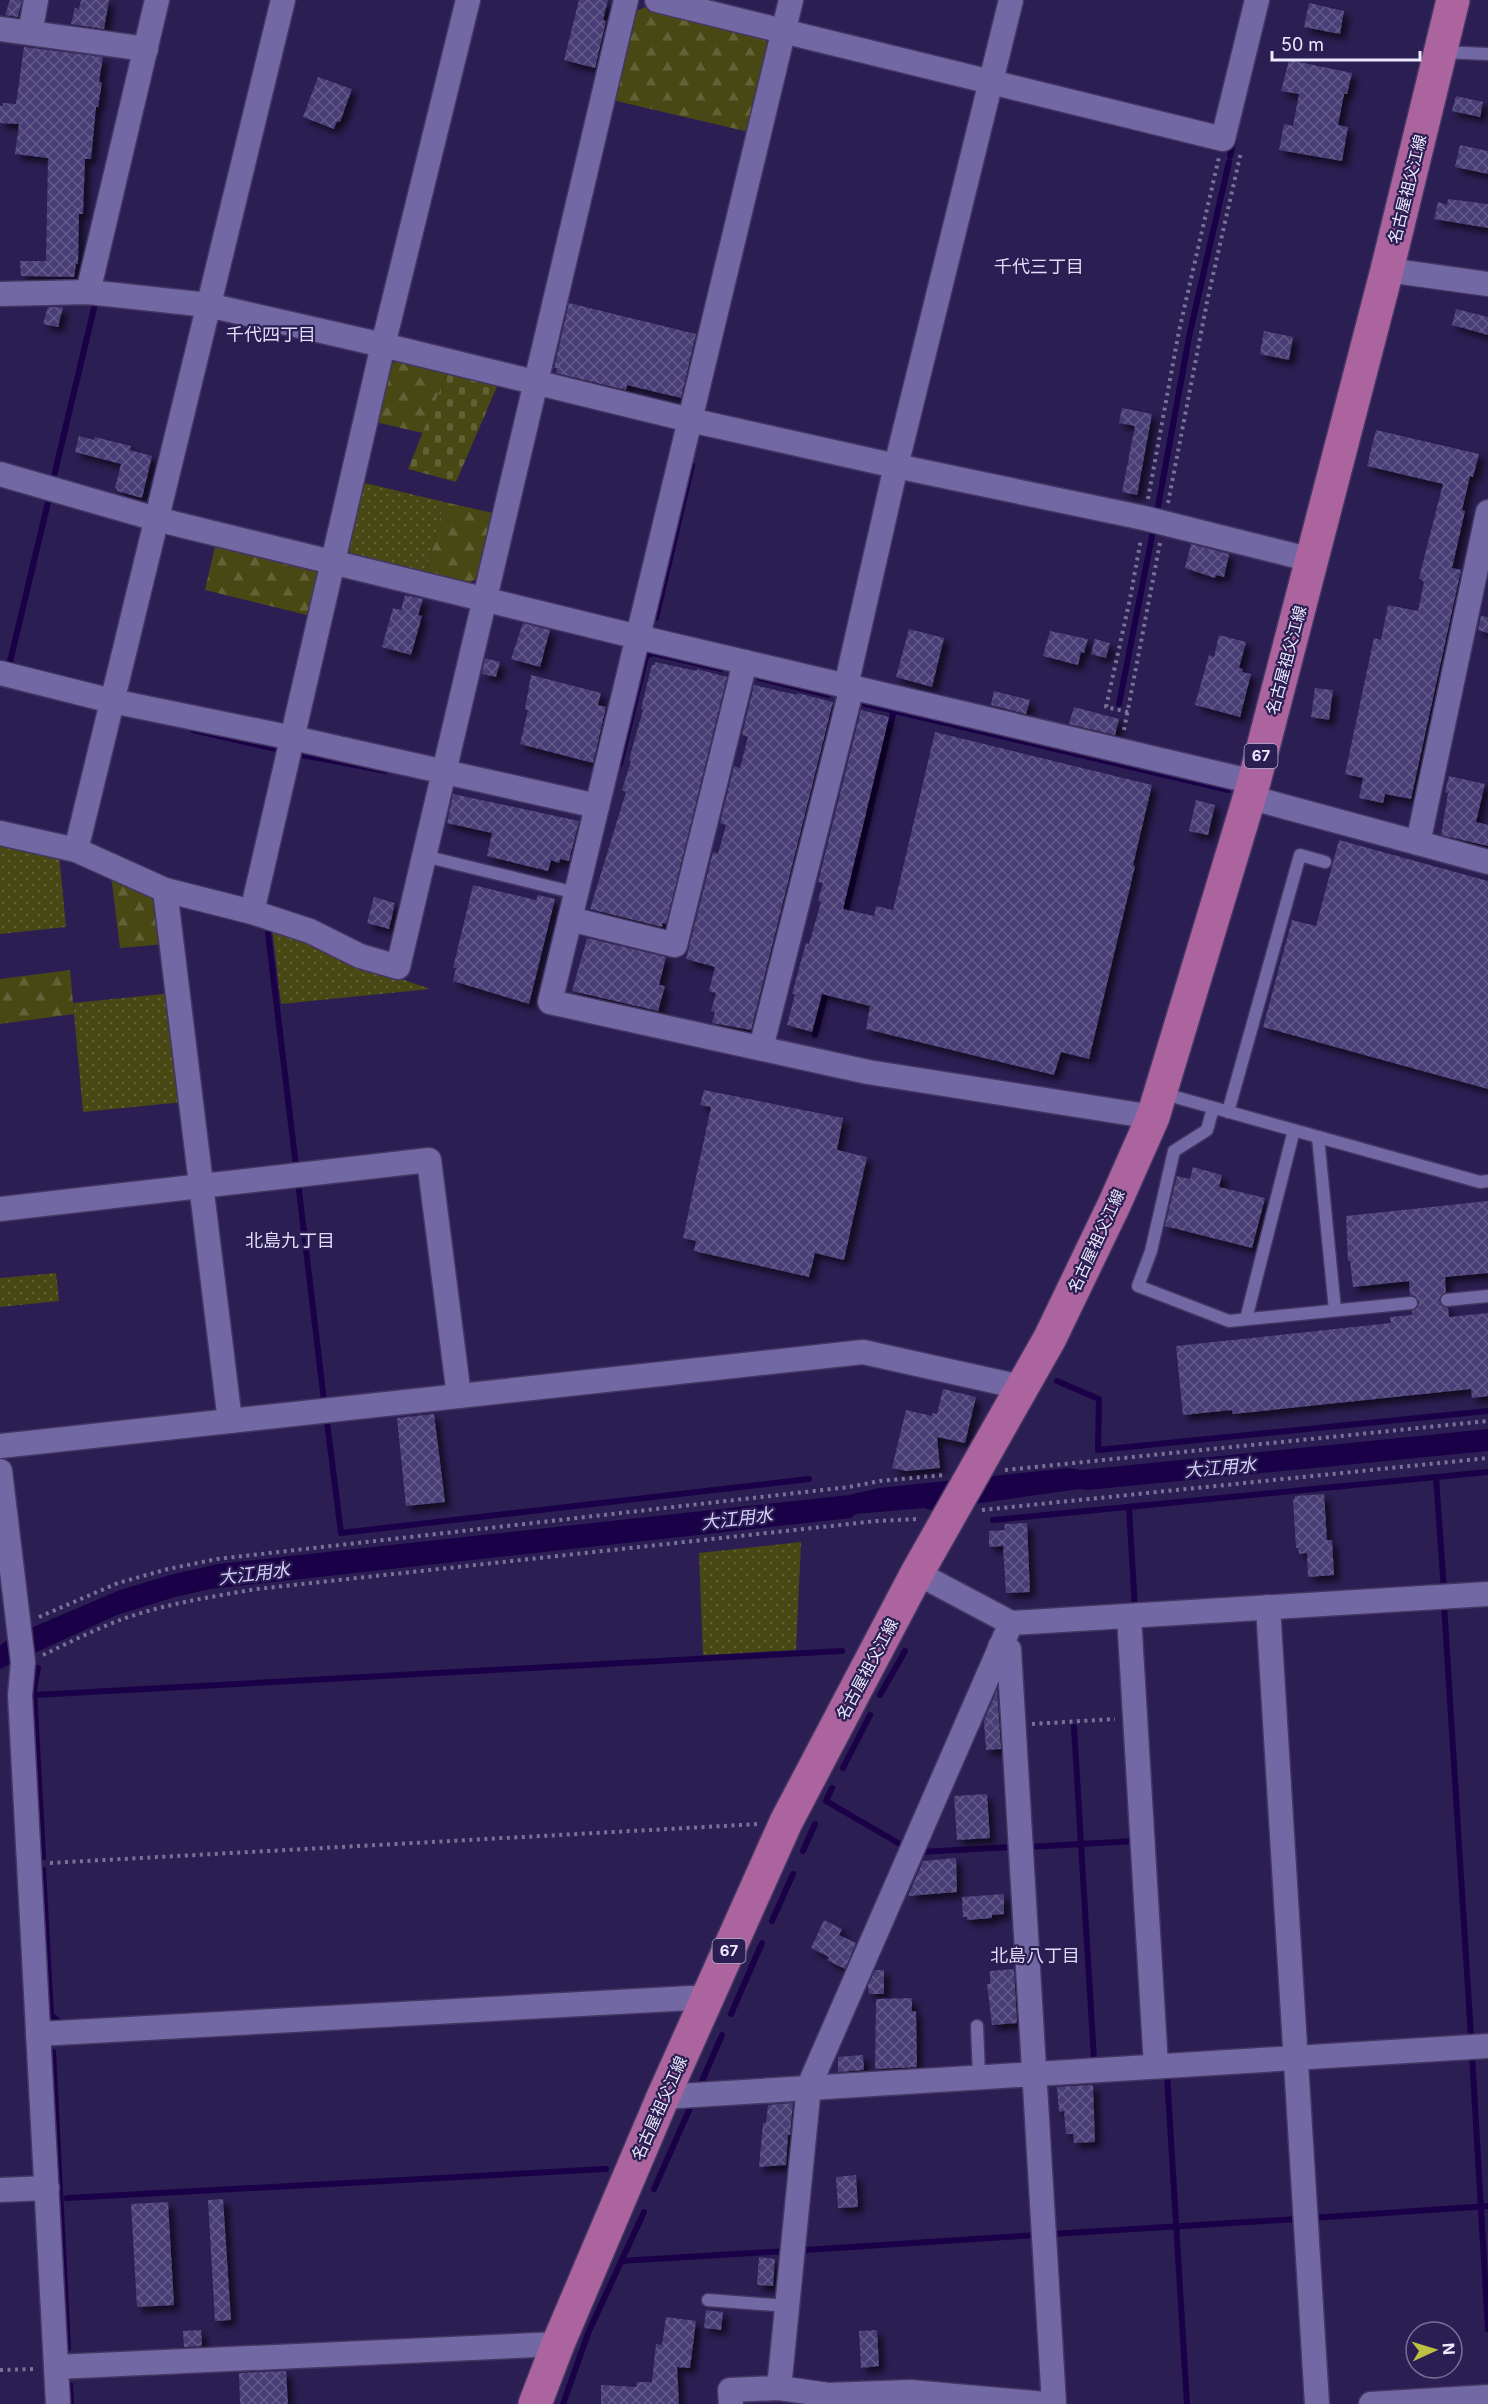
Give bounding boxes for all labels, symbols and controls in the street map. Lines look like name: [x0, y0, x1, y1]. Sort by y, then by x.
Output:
scale bar: [1272, 24, 1420, 62]
text: 50 m: [1281, 34, 1324, 55]
street label: 名古屋祖父江線: [1384, 132, 1430, 246]
district label: 千代三丁目: [994, 256, 1084, 277]
district label: 千代四丁目: [226, 324, 316, 345]
street label: 名古屋祖父江線: [1262, 603, 1310, 717]
road number: 67: [1244, 744, 1278, 768]
street label: 名古屋祖父江線: [1063, 1186, 1129, 1296]
district label: 北島九丁目: [245, 1230, 335, 1251]
water label: 大江用水: [1183, 1454, 1259, 1481]
water label: 大江用水: [700, 1503, 776, 1533]
water label: 大江用水: [217, 1558, 293, 1588]
street label: 名古屋祖父江線: [832, 1615, 902, 1723]
road number: 67: [712, 1939, 746, 1963]
district label: 北島八丁目: [990, 1945, 1080, 1966]
street label: 名古屋祖父江線: [627, 2053, 691, 2163]
north arrow: [1404, 2320, 1464, 2380]
text: N: [1439, 2342, 1459, 2356]

